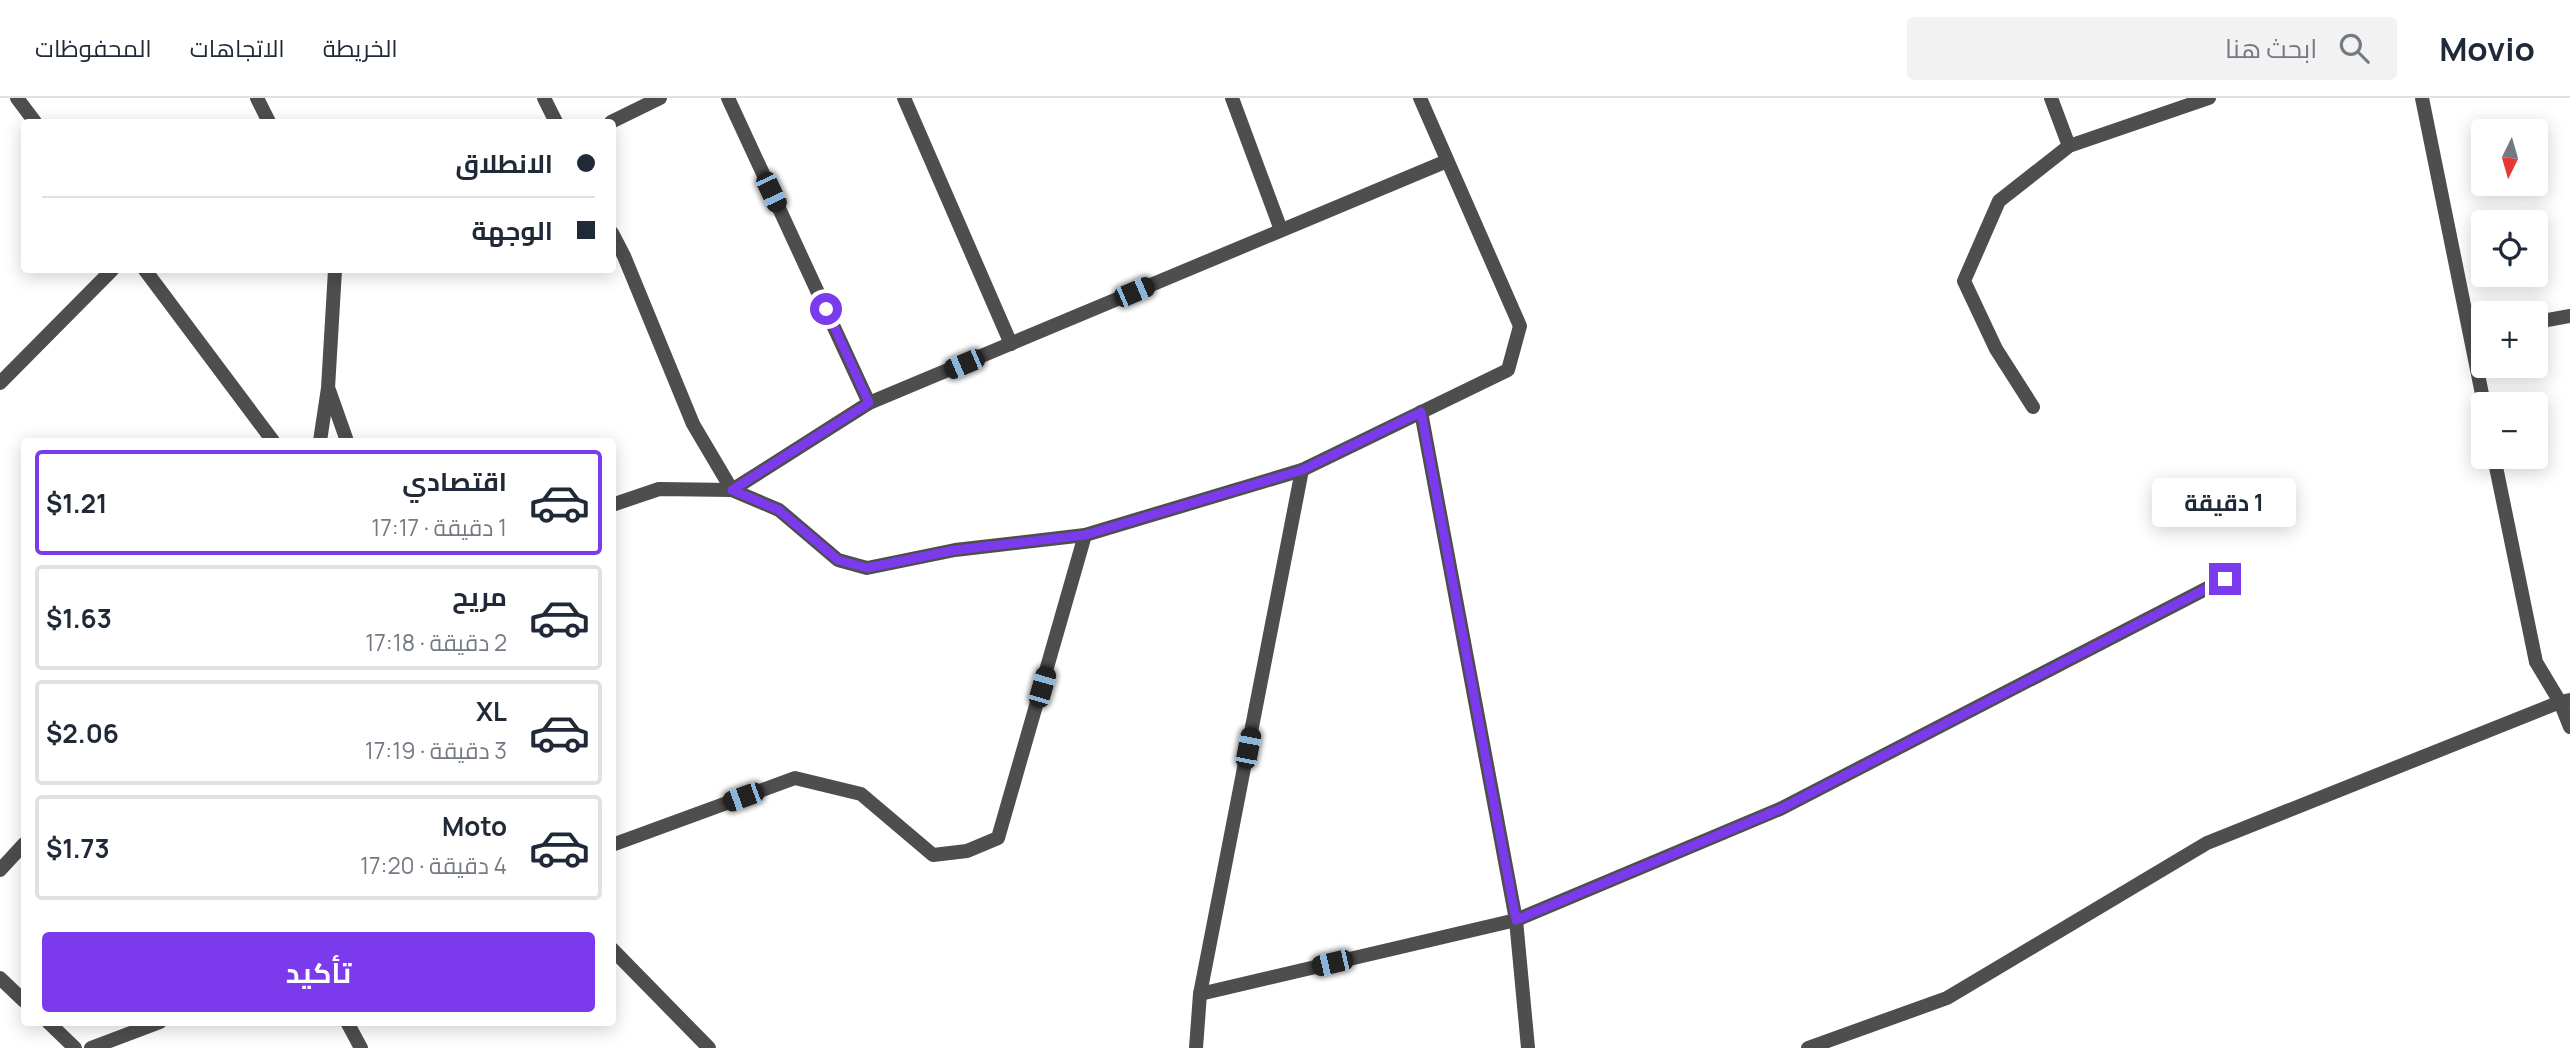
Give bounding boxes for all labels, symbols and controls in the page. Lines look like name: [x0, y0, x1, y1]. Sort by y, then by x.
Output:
search box: [1907, 17, 2397, 80]
text: Movio: [2439, 26, 2535, 71]
icon: search: [2335, 29, 2373, 67]
text: ابحث هنا: [2225, 30, 2317, 66]
text: المحفوظات: [35, 31, 152, 64]
text: الاتجاهات: [190, 31, 285, 64]
text: الخريطة: [323, 31, 398, 64]
north arrow: [2471, 119, 2548, 196]
map controls: [2471, 119, 2548, 469]
text: الانطلاق: [455, 145, 553, 181]
car: [753, 169, 790, 215]
button: locate: [2471, 210, 2548, 287]
text: الوجهة: [472, 212, 553, 248]
car: [1111, 274, 1158, 310]
route start: [810, 293, 842, 325]
button: +: [2471, 301, 2548, 378]
car: [941, 346, 988, 382]
button: −: [2471, 392, 2548, 469]
text: اقتصادي: [402, 463, 507, 499]
icon: car: [528, 471, 591, 534]
callout: 1 دقيقة: [2153, 477, 2297, 526]
text: $1.21: [46, 485, 107, 521]
text: 1 دقيقة: [2184, 486, 2264, 518]
text: 1 دقيقة · 17:17: [371, 511, 507, 543]
route end: [2209, 563, 2241, 595]
text: مريح: [452, 578, 507, 614]
icon: car: [528, 586, 591, 649]
text: $1.63: [46, 600, 112, 636]
text: 2 دقيقة · 17:18: [365, 626, 507, 658]
car: [1027, 664, 1058, 710]
text: XL: [476, 693, 507, 729]
icon: car: [528, 701, 591, 764]
text: $2.06: [46, 715, 119, 751]
car: [1234, 725, 1263, 771]
text: 3 دقيقة · 17:19: [365, 734, 507, 766]
car: [720, 780, 767, 814]
text: Moto: [442, 808, 507, 844]
icon: car: [528, 816, 591, 879]
text: $1.73: [46, 830, 110, 866]
text: 4 دقيقة · 17:20: [360, 849, 507, 881]
button: تأكيد: [42, 932, 595, 1012]
car: [1310, 948, 1355, 978]

